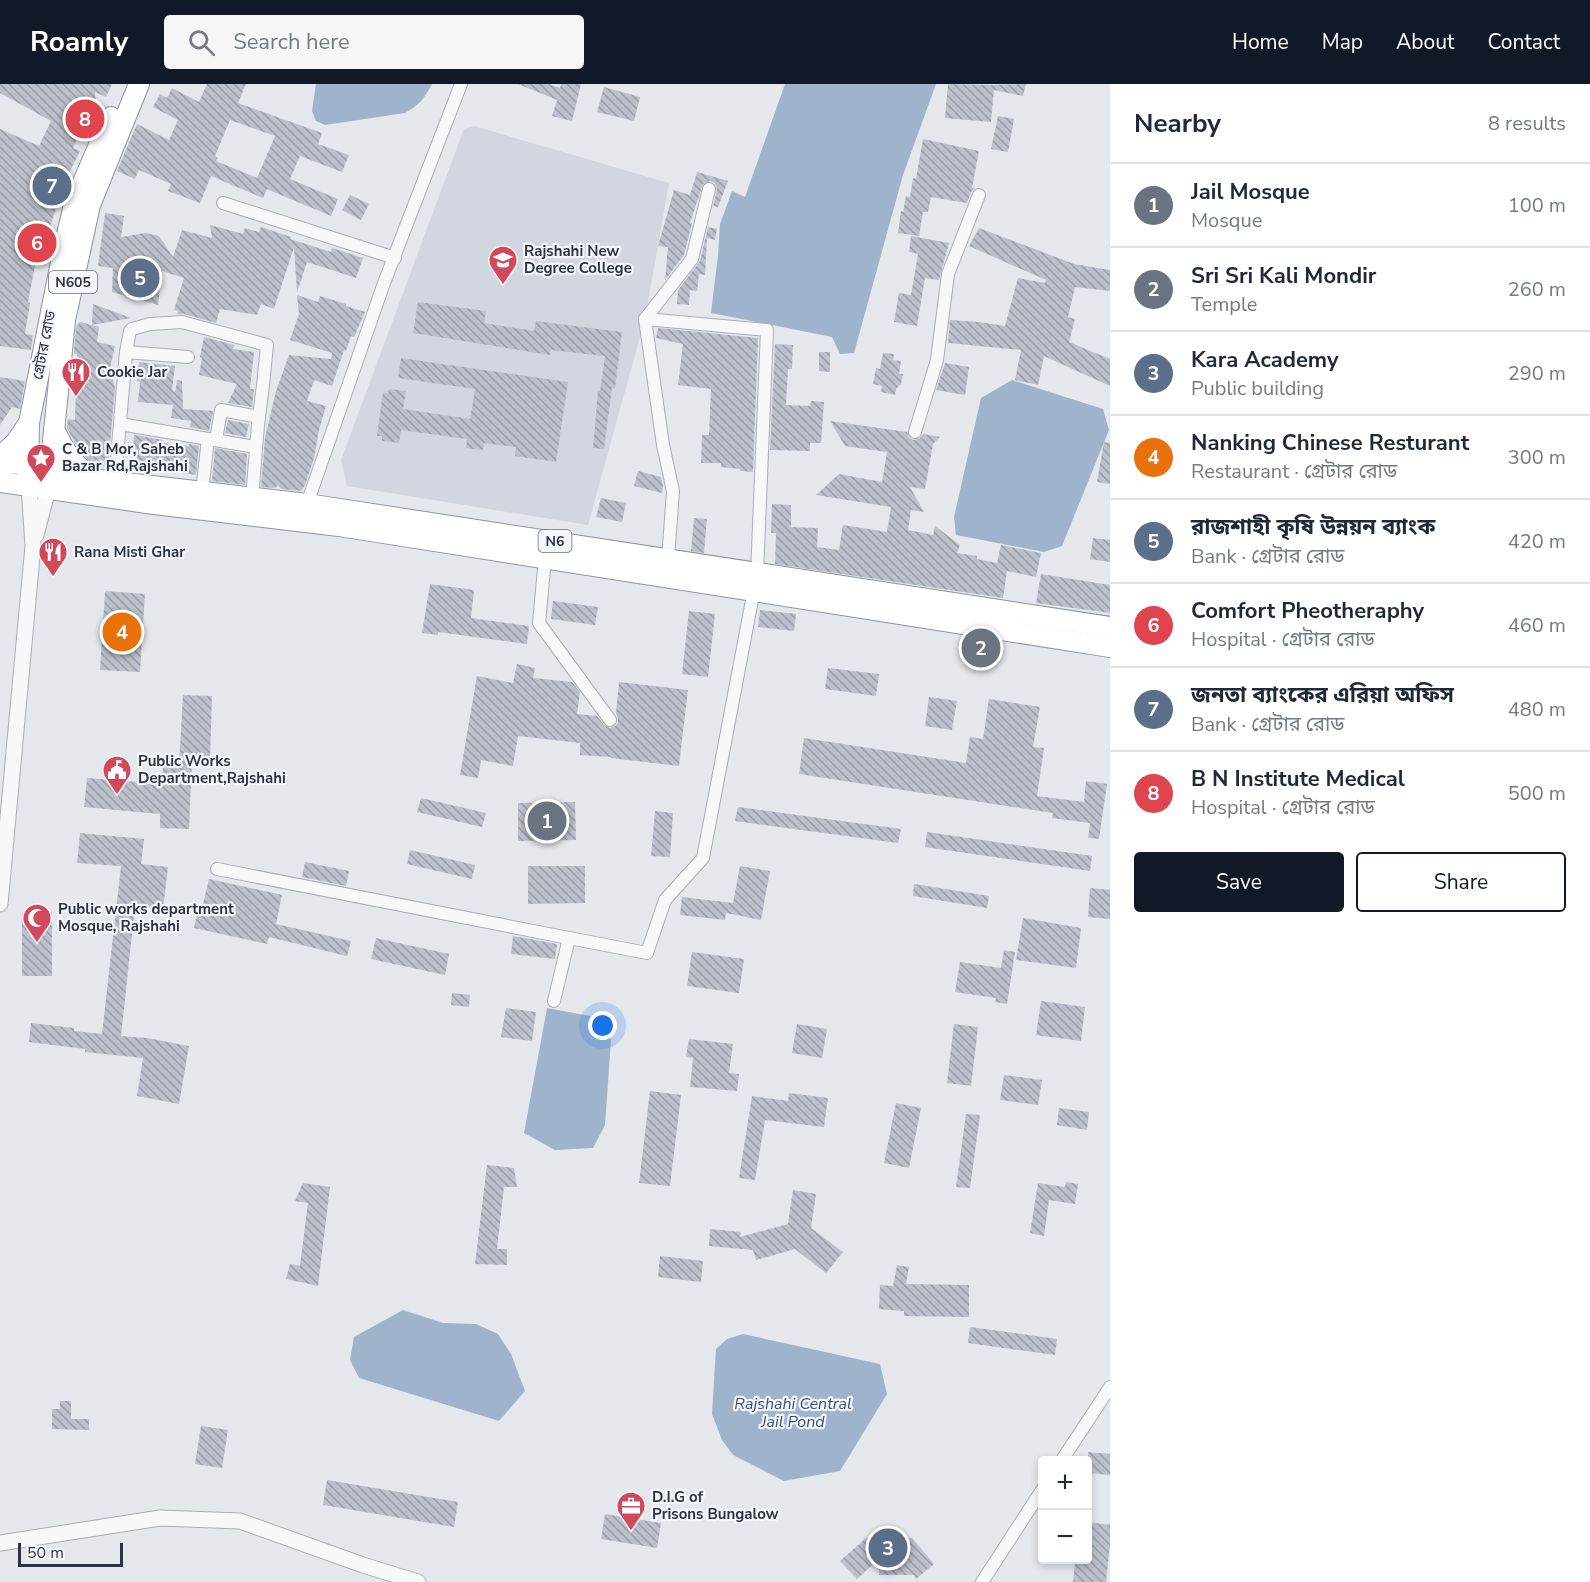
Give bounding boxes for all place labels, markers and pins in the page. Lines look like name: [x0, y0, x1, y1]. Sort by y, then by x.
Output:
pin: 8: [66, 96, 104, 141]
pin: 7: [32, 164, 72, 208]
pin: 6: [18, 220, 57, 266]
place label: Rajshahi New Degree College: [524, 241, 632, 278]
school or university icon: Rajshahi New Degree College: [487, 244, 519, 286]
pin: 5: [120, 256, 160, 300]
restaurant icon: Cookie Jar: [60, 356, 92, 398]
place label: Cookie Jar: [97, 362, 168, 382]
place label: C & B Mor, Saheb Bazar Rd,Rajshahi: [62, 439, 188, 476]
place icon: C & B Mor, Saheb Bazar Rd,Rajshahi: [25, 442, 57, 484]
restaurant icon: Rana Misti Ghar: [37, 536, 69, 578]
place label: Rana Misti Ghar: [74, 542, 185, 562]
pin: 4: [102, 610, 142, 654]
pin: 2: [962, 626, 1000, 670]
place label: Public Works Department,Rajshahi: [138, 751, 286, 788]
public building icon: Public Works Department,Rajshahi: [101, 754, 133, 796]
pin: 1: [528, 798, 566, 844]
place label: Public works department Mosque, Rajshahi: [58, 899, 234, 936]
mosque icon: Public works department Mosque, Rajshahi: [21, 902, 53, 944]
place label: D.I.G of Prisons Bungalow: [652, 1487, 779, 1524]
office icon: D.I.G of Prisons Bungalow: [615, 1490, 647, 1532]
pin: 3: [868, 1526, 908, 1570]

